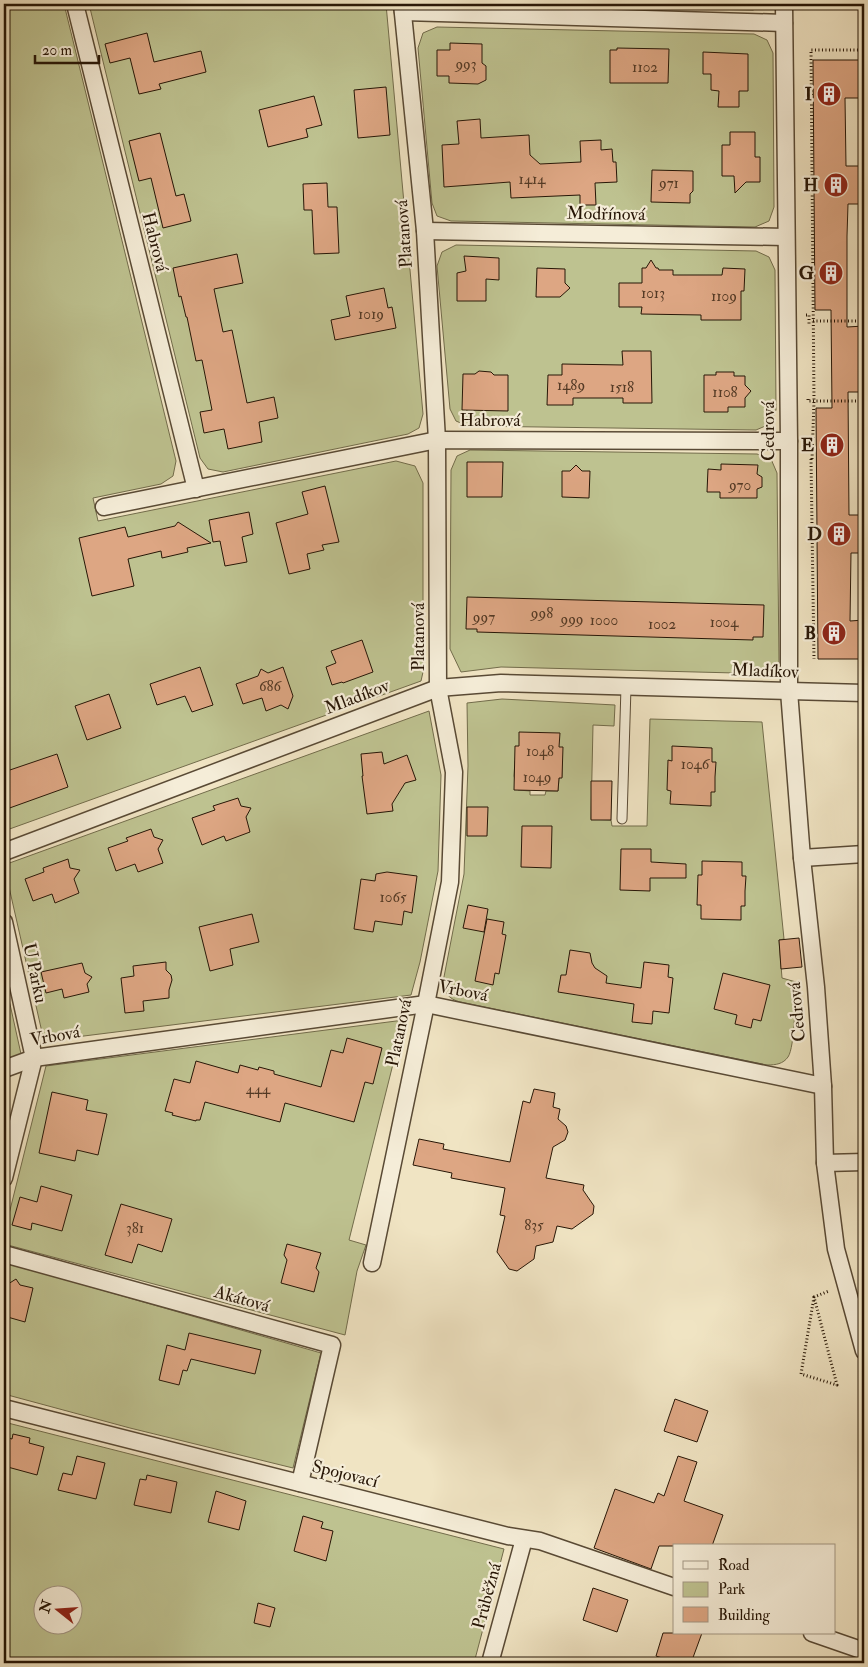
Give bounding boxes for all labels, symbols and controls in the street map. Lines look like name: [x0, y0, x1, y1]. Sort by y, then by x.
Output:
scale bar: [35, 32, 99, 64]
text: 20 m: [42, 41, 72, 60]
house number: 993: [454, 55, 477, 74]
house number: 1102: [632, 58, 658, 77]
building icon: I: [816, 81, 842, 107]
place label: I: [805, 83, 812, 106]
house number: 1414: [519, 170, 546, 189]
building icon: H: [823, 172, 849, 198]
house number: 971: [658, 174, 679, 193]
place label: H: [803, 174, 818, 197]
street label: Platanová: [390, 198, 418, 269]
street label: Modřínová: [566, 202, 646, 226]
street label: Habrová: [136, 210, 174, 275]
building icon: G: [818, 260, 844, 286]
place label: G: [799, 262, 814, 285]
house number: 1013: [641, 284, 665, 303]
house number: 1109: [711, 287, 737, 306]
house number: 1019: [358, 305, 384, 324]
house number: 1489: [557, 376, 585, 395]
house number: 1518: [610, 378, 634, 397]
house number: 1108: [712, 383, 738, 402]
street label: Cedrová: [757, 400, 780, 461]
street label: Habrová: [459, 409, 521, 432]
building icon: E: [819, 432, 845, 458]
place label: E: [801, 434, 814, 457]
house number: 970: [728, 476, 751, 495]
building icon: D: [826, 521, 852, 547]
place label: D: [807, 523, 822, 546]
street label: Platanová: [407, 602, 430, 671]
house number: 998: [530, 604, 553, 623]
house number: 997: [472, 608, 495, 627]
house number: 999: [559, 610, 584, 629]
house number: 1000: [590, 611, 618, 630]
house number: 1004: [710, 613, 739, 632]
house number: 1002: [648, 615, 677, 634]
building icon: B: [821, 620, 847, 646]
place label: B: [804, 622, 816, 645]
street label: Mladíkov: [731, 658, 799, 684]
street label: Mladíkov: [321, 674, 393, 720]
house number: 686: [259, 677, 283, 696]
house number: 1048: [526, 742, 554, 761]
house number: 1046: [681, 755, 711, 774]
house number: 1049: [523, 768, 551, 787]
house number: 1065: [379, 888, 407, 907]
street label: U Parku: [17, 941, 53, 1005]
street label: Vrbová: [436, 975, 491, 1007]
street label: Cedrová: [783, 981, 811, 1043]
street label: Platanová: [381, 996, 418, 1069]
street label: Vrbová: [28, 1020, 82, 1052]
house number: 444: [246, 1080, 271, 1099]
house number: 835: [524, 1216, 544, 1235]
house number: 381: [126, 1219, 144, 1238]
street label: Akátová: [211, 1280, 273, 1318]
street label: Spojovací: [309, 1455, 382, 1494]
legend: [673, 1544, 836, 1634]
text: Road: [718, 1556, 750, 1575]
street label: Průběžná: [467, 1560, 507, 1632]
text: Park: [718, 1580, 745, 1599]
north arrow: [32, 1584, 82, 1634]
text: N: [36, 1597, 56, 1616]
text: Building: [718, 1606, 770, 1625]

